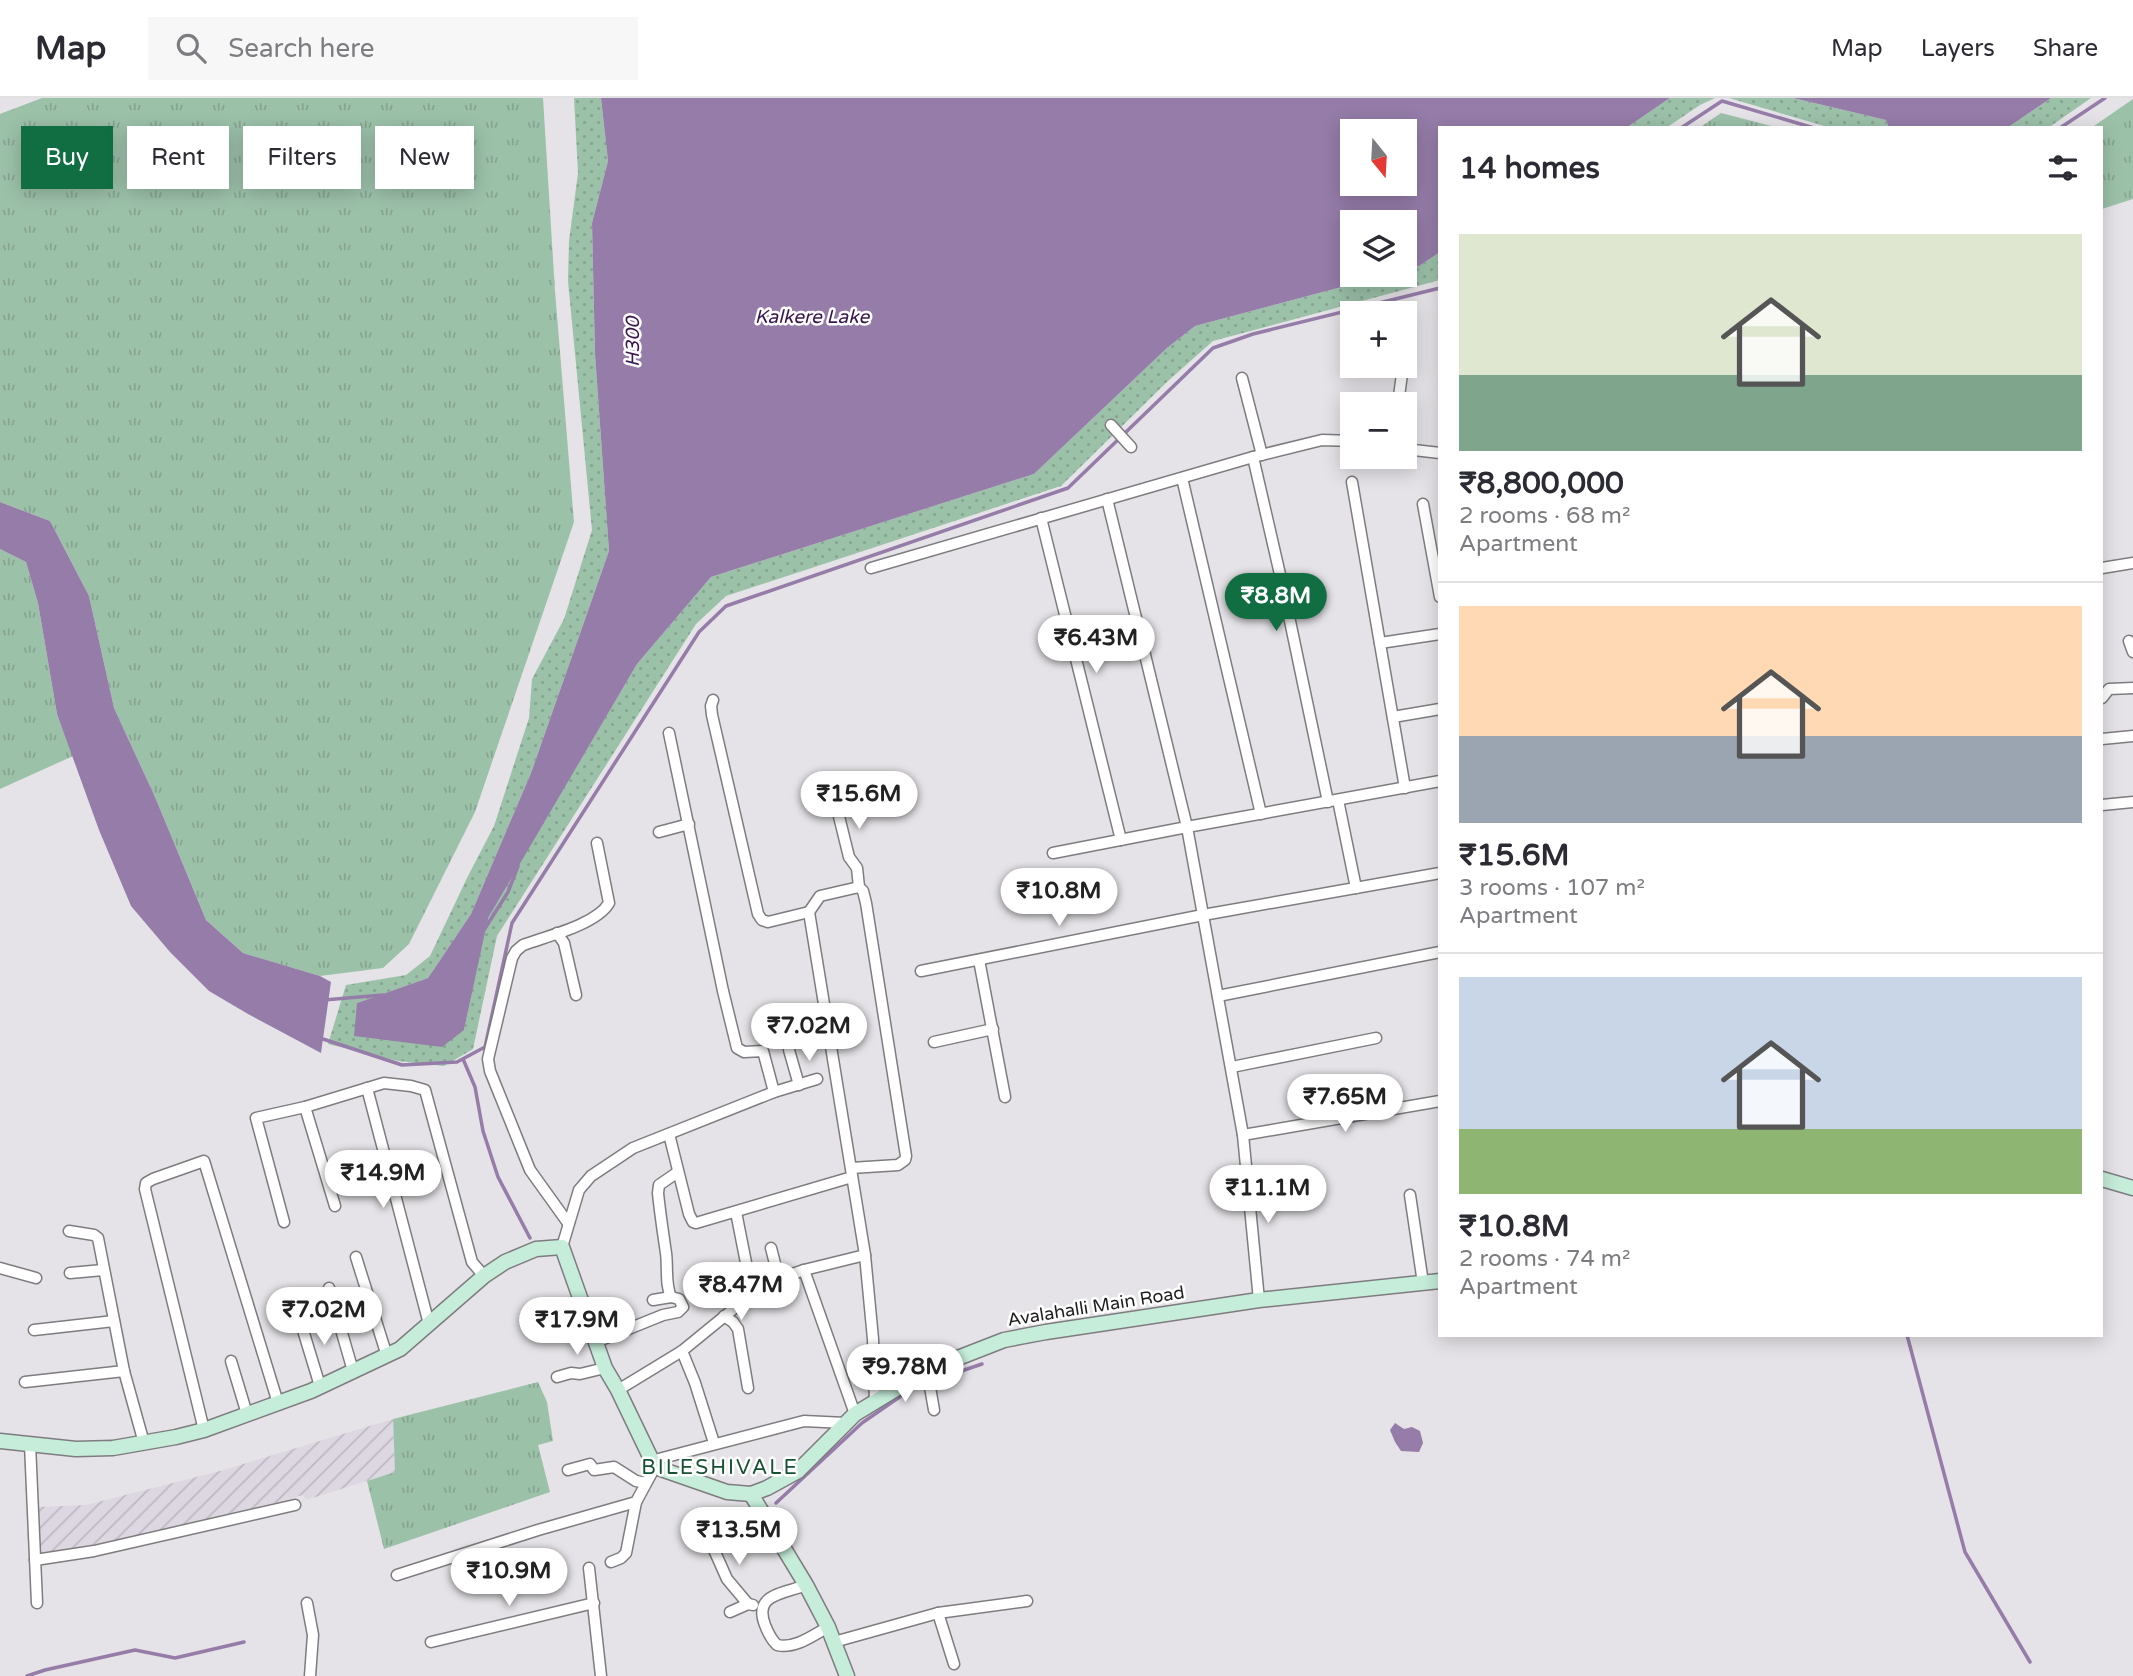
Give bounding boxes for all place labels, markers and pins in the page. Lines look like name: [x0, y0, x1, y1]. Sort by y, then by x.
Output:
pin: ₹8.8M: [1227, 574, 1325, 633]
pin: ₹6.43M: [1039, 616, 1153, 675]
pin: ₹15.6M: [802, 772, 916, 831]
pin: ₹10.8M: [1002, 868, 1116, 928]
pin: ₹7.02M: [752, 1004, 866, 1063]
pin: ₹7.65M: [1288, 1074, 1402, 1134]
pin: ₹14.9M: [326, 1150, 440, 1210]
pin: ₹11.1M: [1211, 1166, 1325, 1225]
pin: ₹8.47M: [684, 1262, 798, 1322]
pin: ₹7.02M: [267, 1288, 381, 1347]
pin: ₹17.9M: [520, 1298, 634, 1357]
pin: ₹9.78M: [848, 1344, 962, 1404]
pin: ₹13.5M: [682, 1508, 796, 1567]
pin: ₹10.9M: [452, 1548, 566, 1608]

